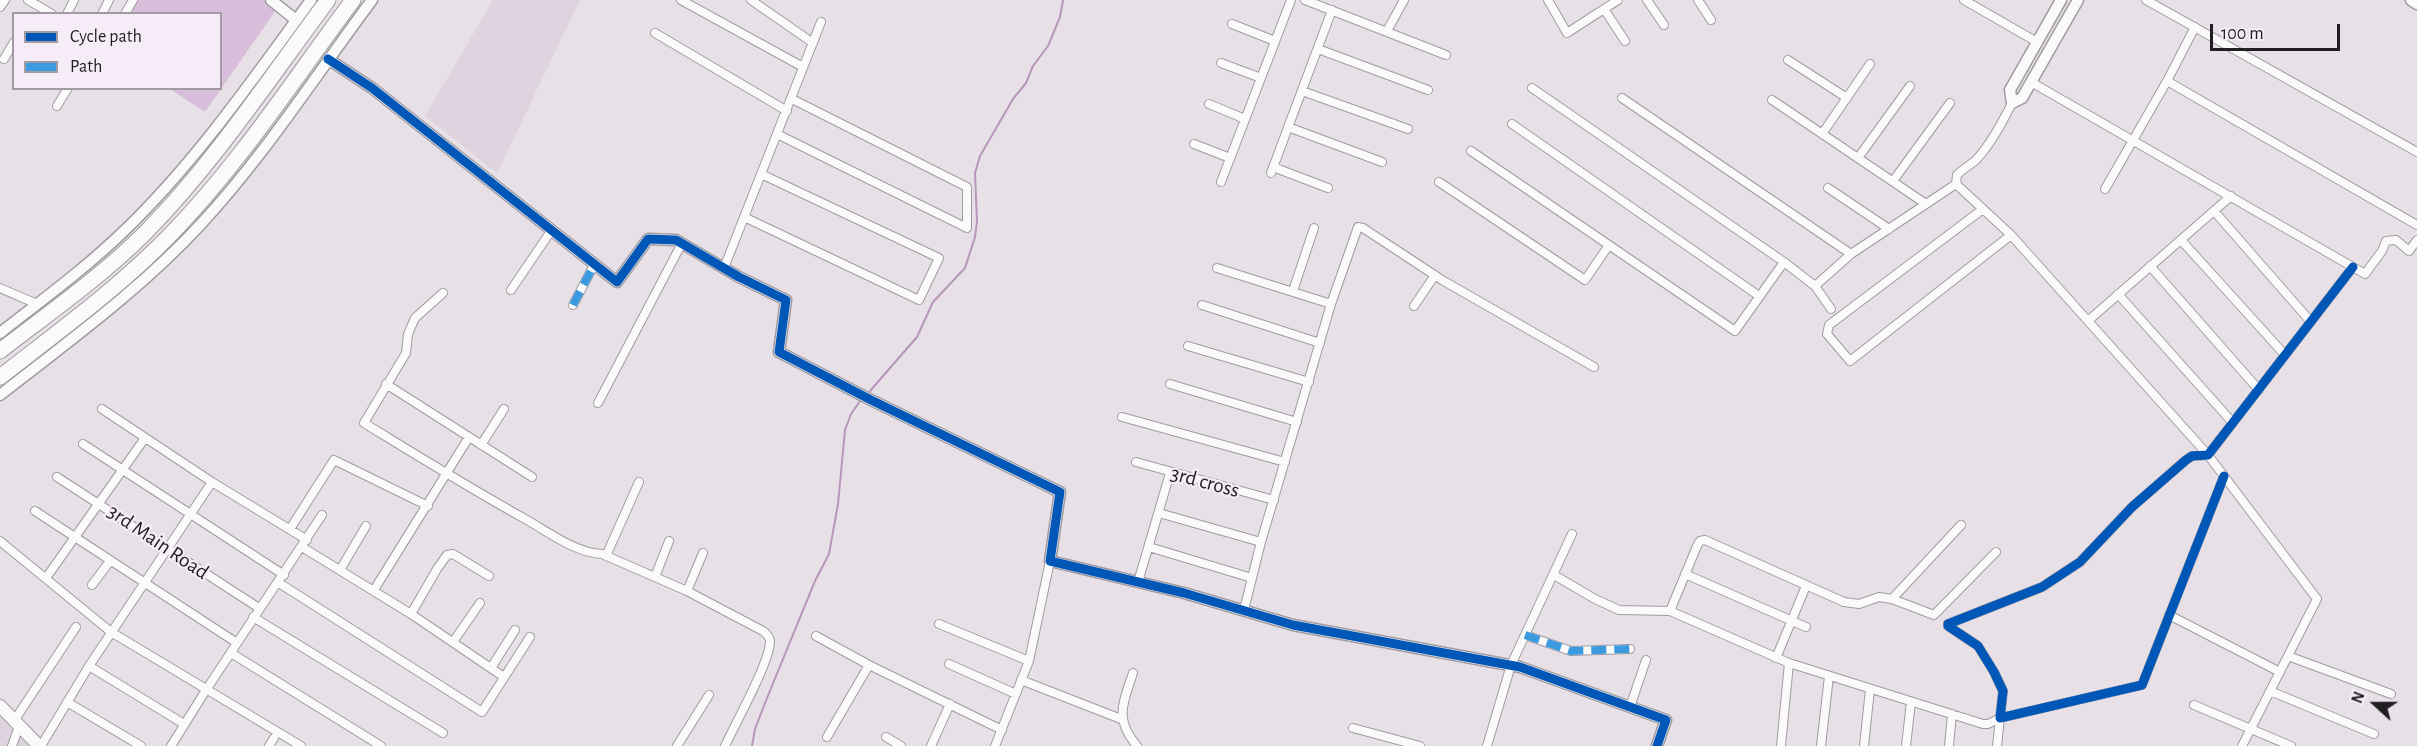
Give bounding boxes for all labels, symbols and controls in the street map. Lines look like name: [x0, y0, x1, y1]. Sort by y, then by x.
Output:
legend: [12, 12, 222, 90]
scale bar: [2213, 12, 2344, 50]
text: 100 m: [2221, 25, 2264, 43]
text: Cycle path: [70, 28, 142, 46]
text: Path: [70, 58, 102, 76]
street label: 3rd cross: [1168, 461, 1242, 503]
street label: 3rd Main Road: [102, 499, 214, 585]
north arrow: [2345, 674, 2405, 734]
text: N: [2349, 689, 2368, 706]

